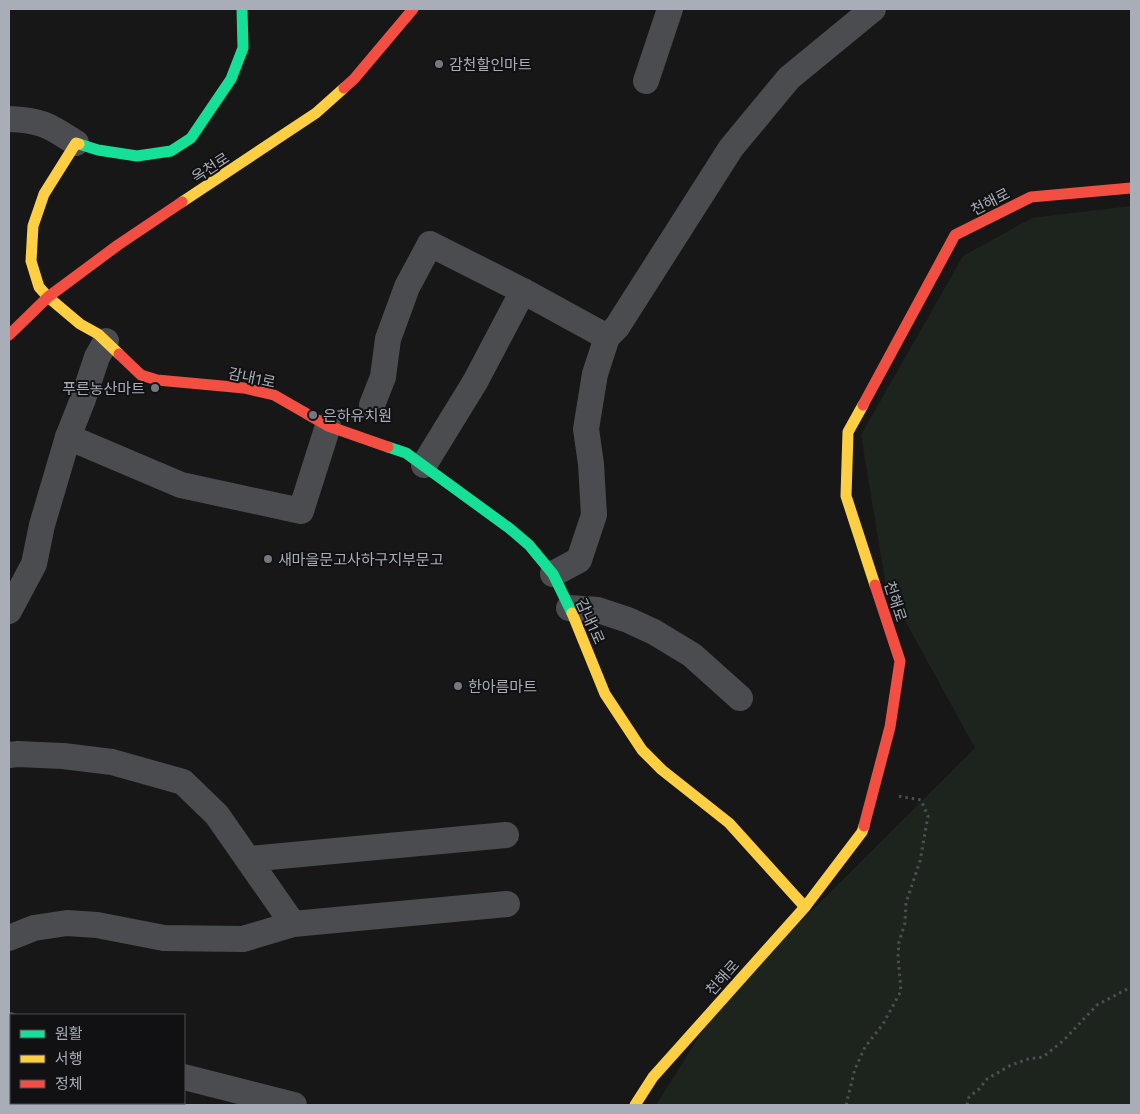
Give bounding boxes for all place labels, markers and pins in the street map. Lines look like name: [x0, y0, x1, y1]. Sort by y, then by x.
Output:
place label: 감천할인마트: [449, 55, 532, 73]
marker: 감천할인마트: [433, 58, 445, 70]
place label: 푸른농산마트: [62, 379, 145, 397]
marker: 푸른농산마트: [149, 382, 161, 394]
place label: 은하유치원: [323, 406, 392, 424]
marker: 은하유치원: [307, 409, 319, 421]
place label: 새마을문고사하구지부문고: [278, 550, 444, 568]
marker: 새마을문고사하구지부문고: [262, 553, 274, 565]
place label: 한아름마트: [468, 677, 537, 695]
marker: 한아름마트: [452, 680, 464, 692]

